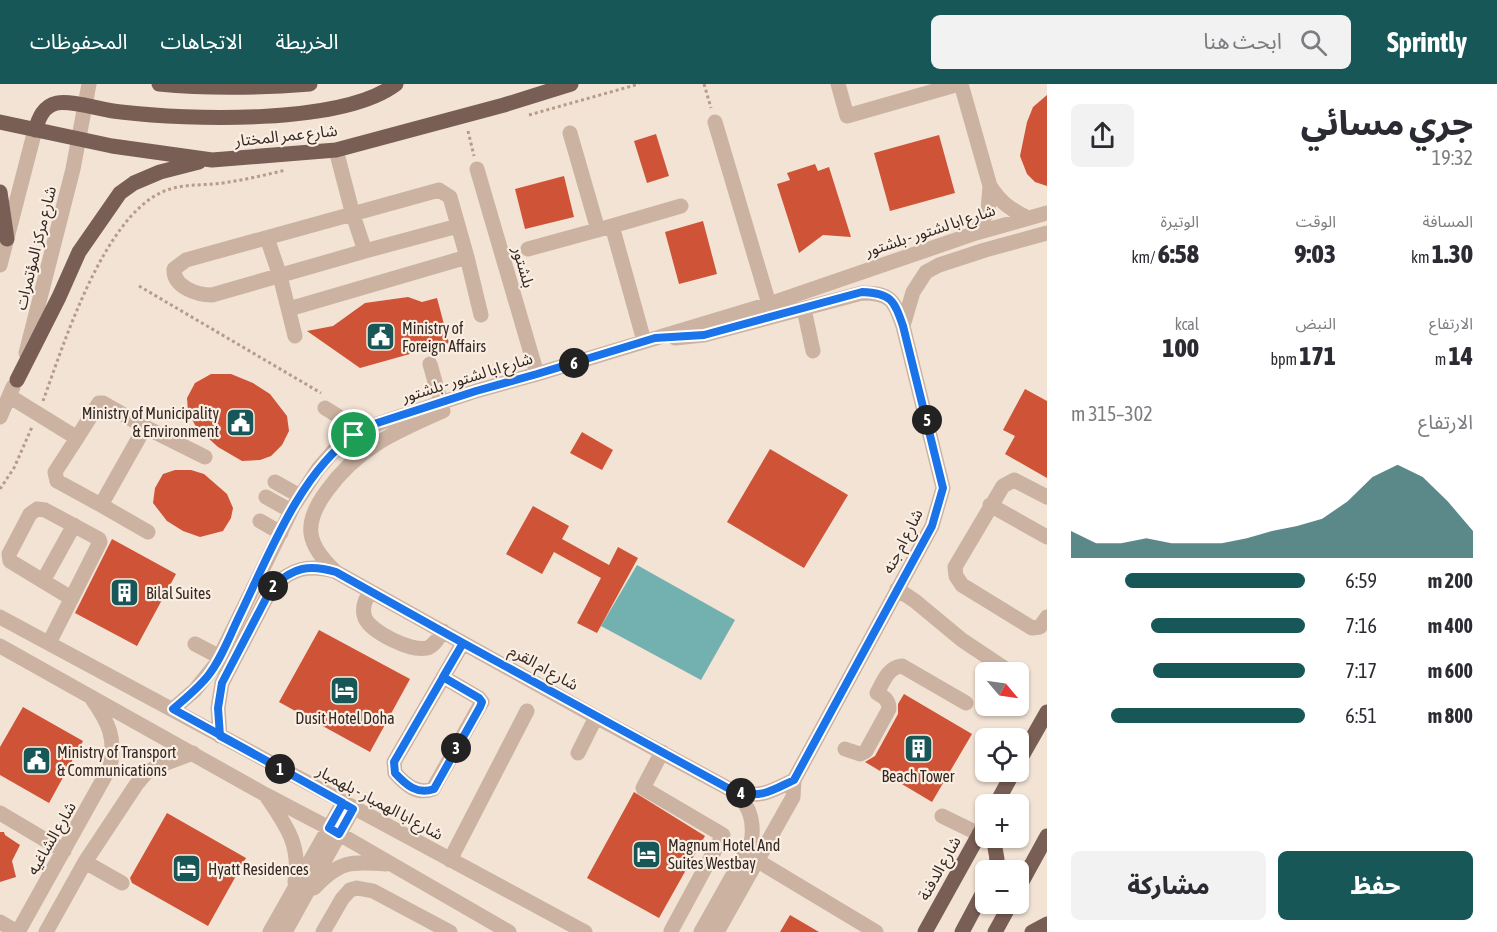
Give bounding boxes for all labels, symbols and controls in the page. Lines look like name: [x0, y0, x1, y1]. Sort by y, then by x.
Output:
search box: [931, 15, 1351, 69]
icon: search: [1297, 26, 1330, 59]
text: Sprintly: [1387, 26, 1467, 58]
text: ابحث هنا: [1203, 28, 1282, 54]
text: المحفوظات: [30, 29, 127, 53]
text: الاتجاهات: [160, 29, 242, 53]
text: الخريطة: [275, 29, 338, 53]
button: share: [1071, 104, 1134, 167]
text: جري مسائي: [1301, 104, 1473, 142]
street label: شارع عمر المختار: [233, 121, 339, 153]
text: 19:32: [1432, 146, 1473, 169]
street label: شارع مركز المؤتمرات: [11, 184, 63, 313]
street label: شارع ابا لشتور - بلشتور: [862, 200, 999, 264]
text: الوتيرة: [1161, 212, 1199, 230]
text: الوقت: [1296, 212, 1336, 230]
text: المسافة: [1423, 212, 1473, 230]
text: 6:58: [1158, 239, 1199, 269]
text: 9:03: [1294, 239, 1336, 269]
text: 1.30: [1432, 239, 1473, 269]
street label: بلشتور: [508, 243, 538, 290]
text: /km: [1132, 248, 1158, 266]
text: km: [1411, 248, 1432, 266]
text: النبض: [1295, 314, 1336, 332]
text: الارتفاع: [1429, 314, 1473, 332]
text: kcal: [1175, 315, 1199, 333]
place label: Ministry of Foreign Affairs: [402, 319, 486, 356]
public building icon: Ministry of Foreign Affairs: [365, 321, 397, 353]
text: 100: [1162, 333, 1199, 363]
text: 171: [1299, 341, 1336, 371]
text: 14: [1449, 341, 1473, 371]
pin: 6: [559, 348, 589, 378]
street label: شارع ابا لشتور - بلشتور: [398, 349, 536, 410]
text: bpm: [1270, 350, 1299, 368]
text: m: [1435, 350, 1449, 368]
text: 6: [570, 354, 578, 372]
text: 302–315 m: [1071, 402, 1153, 425]
place label: Ministry of Municipality & Environment: [82, 404, 219, 440]
pin: 5: [912, 405, 942, 435]
public building icon: Ministry of Municipality & Environment: [224, 406, 256, 438]
pin: [328, 409, 379, 460]
text: الارتفاع: [1418, 410, 1473, 433]
text: 5: [923, 411, 931, 429]
icon: arrive: [337, 418, 370, 451]
street label: شارع ام جنه: [878, 506, 929, 578]
text: 6:59: [1345, 569, 1377, 592]
text: 200 m: [1428, 569, 1473, 592]
pin: 2: [258, 571, 288, 601]
building icon: Bilal Suites: [109, 577, 141, 609]
text: 2: [269, 577, 277, 595]
place label: Bilal Suites: [146, 584, 211, 602]
text: 7:16: [1345, 614, 1377, 637]
text: 400 m: [1428, 614, 1473, 637]
street label: شارع ام القرم: [504, 641, 582, 697]
text: 7:17: [1345, 659, 1377, 682]
text: 600 m: [1428, 659, 1473, 682]
north arrow: [975, 662, 1029, 716]
map controls: [975, 662, 1029, 914]
hotel icon: Dusit Hotel Doha: [329, 674, 361, 706]
text: 6:51: [1345, 704, 1377, 727]
text: 800 m: [1428, 704, 1473, 727]
place label: Dusit Hotel Doha: [295, 709, 395, 727]
button: locate: [975, 728, 1029, 782]
building icon: Beach Tower: [902, 732, 934, 764]
pin: 3: [441, 733, 471, 763]
text: 3: [452, 739, 460, 757]
place label: Ministry of Transport & Communications: [57, 743, 177, 779]
public building icon: Ministry of Transport & Communications: [20, 745, 52, 777]
pin: 1: [265, 754, 295, 784]
text: 1: [276, 760, 284, 778]
street label: شارع ابا الهمبار - بلهمبار: [311, 761, 446, 846]
place label: Beach Tower: [882, 767, 955, 785]
pin: 4: [726, 778, 756, 808]
text: 4: [737, 784, 745, 802]
button: +: [975, 794, 1029, 848]
street label: شارع الشاغيه: [23, 798, 83, 880]
street label: شارع الدفنة: [914, 833, 967, 905]
place label: Magnum Hotel And Suites Westbay: [668, 836, 780, 873]
hotel icon: Magnum Hotel And Suites Westbay: [631, 838, 663, 870]
button: مشاركة: [1071, 851, 1266, 920]
button: حفظ: [1278, 851, 1473, 920]
hotel icon: Hyatt Residences: [171, 853, 203, 885]
place label: Hyatt Residences: [208, 860, 309, 879]
button: −: [975, 860, 1029, 914]

